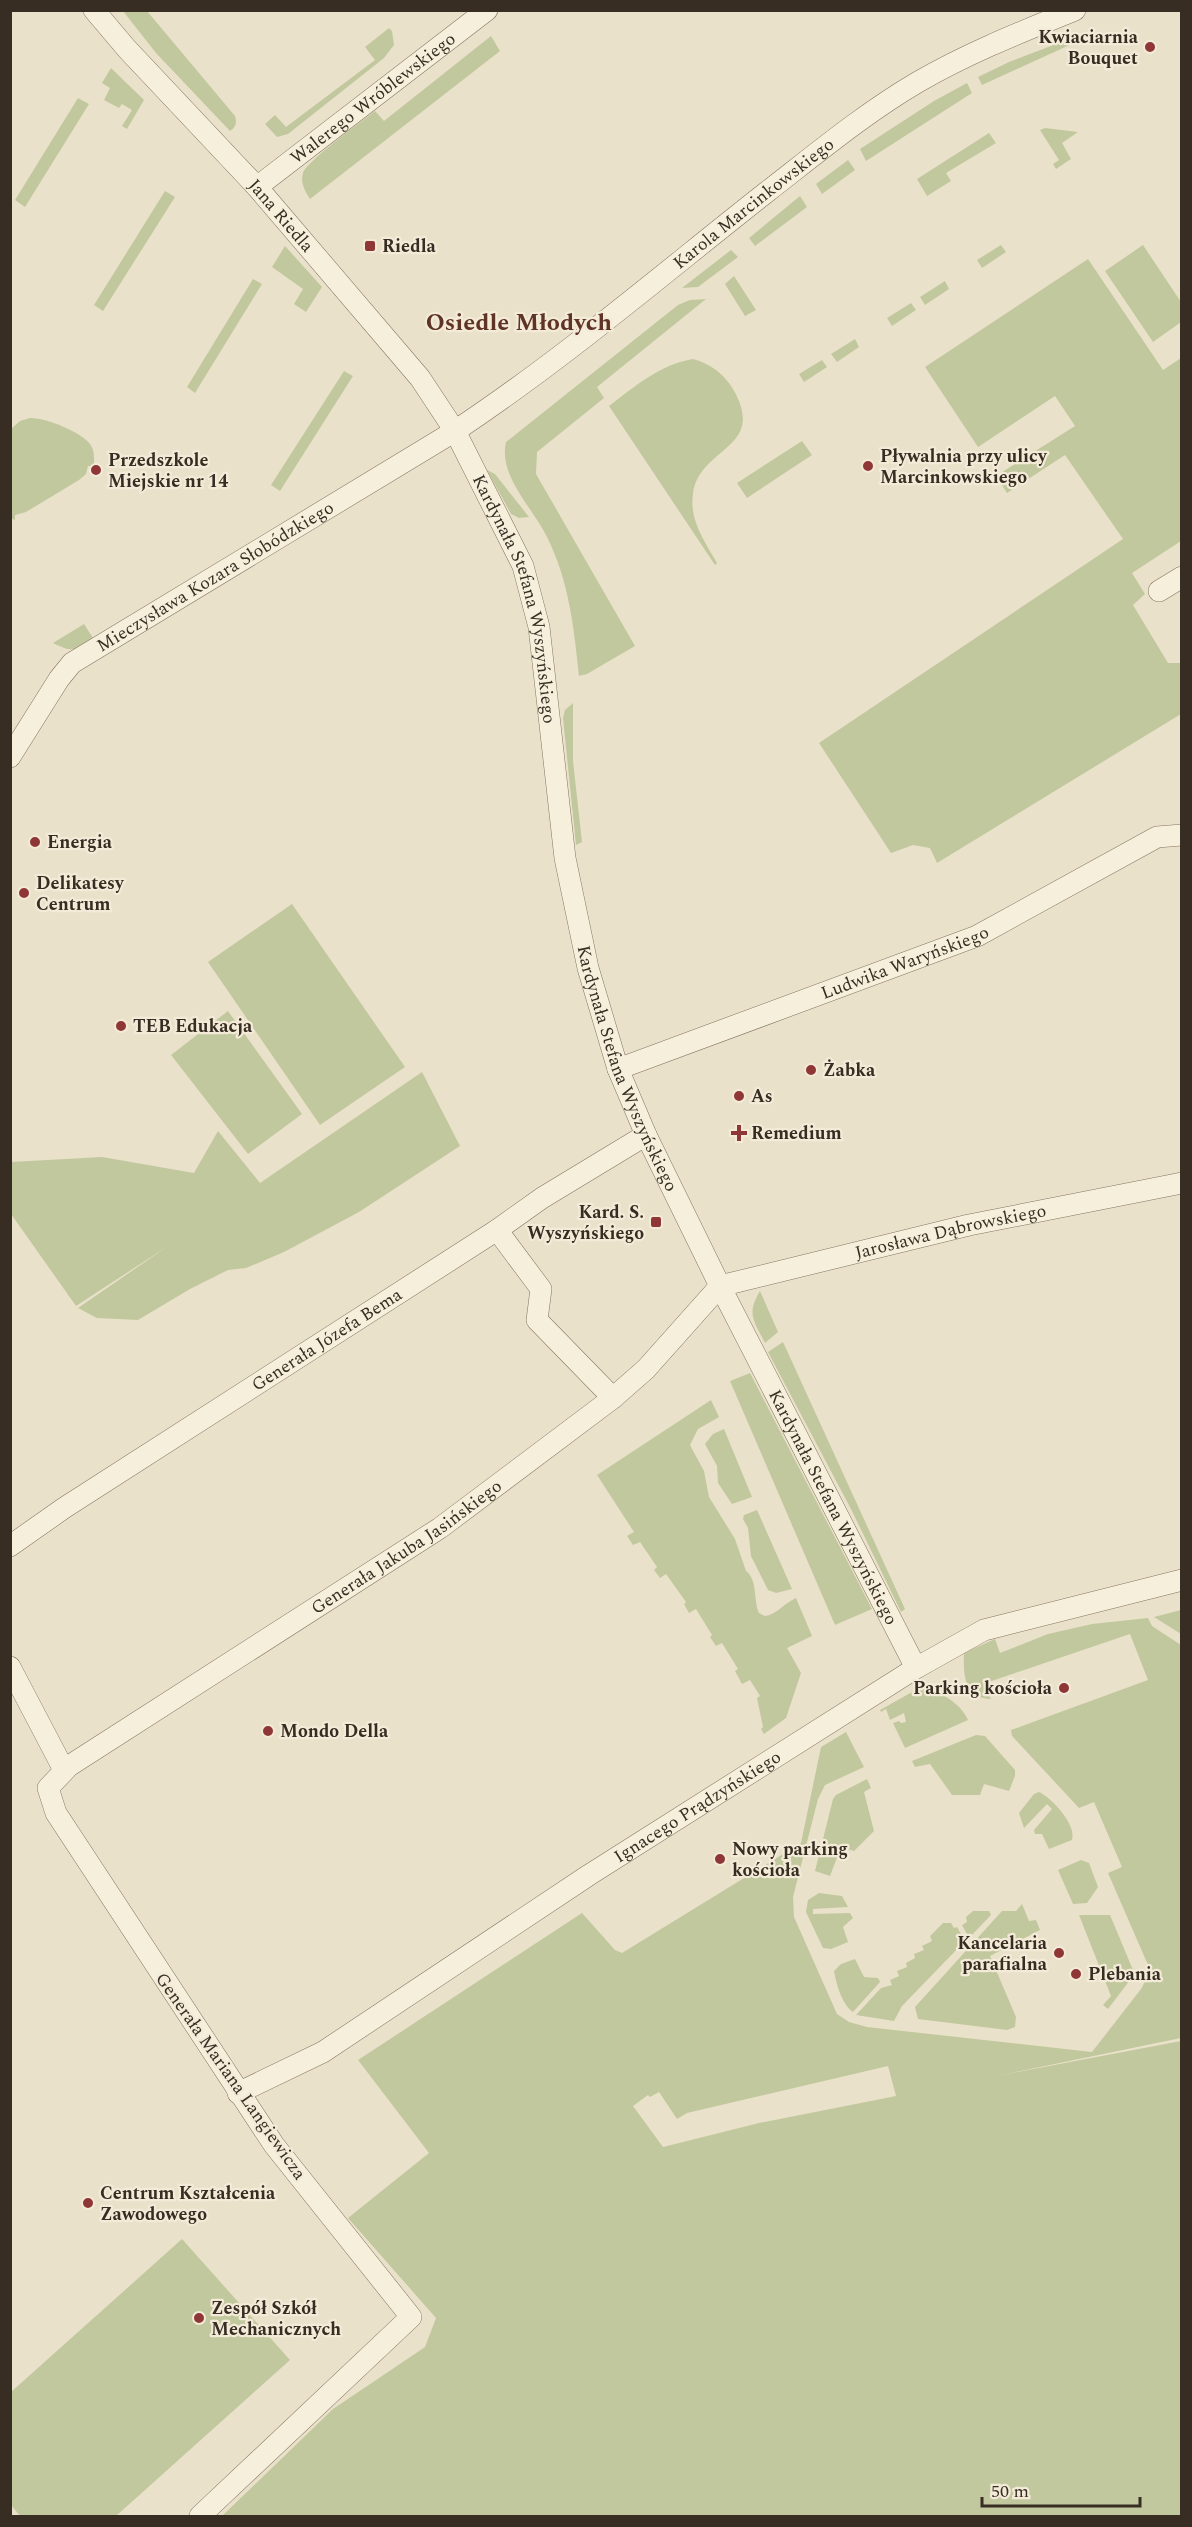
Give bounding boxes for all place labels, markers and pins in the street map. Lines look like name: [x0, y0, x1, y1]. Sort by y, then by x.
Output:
place label: Kwiaciarnia Bouquet: [1038, 24, 1139, 72]
marker: Kwiaciarnia Bouquet: [1143, 40, 1157, 54]
place label: Riedla: [382, 233, 437, 260]
marker: Riedla: [363, 239, 377, 253]
place label: Pływalnia przy ulicy Marcinkowskiego: [880, 443, 1048, 491]
place label: Przedszkole Miejskie nr 14: [108, 447, 228, 495]
marker: Pływalnia przy ulicy Marcinkowskiego: [861, 459, 875, 473]
marker: Przedszkole Miejskie nr 14: [89, 463, 103, 477]
place label: Energia: [47, 829, 113, 856]
marker: Energia: [28, 835, 42, 849]
place label: Delikatesy Centrum: [36, 870, 125, 918]
marker: Delikatesy Centrum: [17, 886, 31, 900]
place label: TEB Edukacja: [133, 1013, 253, 1040]
marker: TEB Edukacja: [114, 1019, 128, 1033]
place label: Żabka: [823, 1057, 876, 1084]
marker: Żabka: [804, 1063, 818, 1077]
place label: As: [751, 1083, 773, 1110]
marker: As: [732, 1089, 746, 1103]
place label: Remedium: [751, 1120, 842, 1147]
marker: Remedium: [732, 1126, 746, 1140]
place label: Kard. S. Wyszyńskiego: [527, 1199, 644, 1247]
marker: Kard. S. Wyszyńskiego: [649, 1215, 663, 1229]
place label: Parking kościoła: [913, 1675, 1053, 1702]
marker: Parking kościoła: [1057, 1681, 1071, 1695]
place label: Mondo Della: [280, 1718, 389, 1745]
marker: Mondo Della: [261, 1724, 275, 1738]
place label: Nowy parking kościoła: [732, 1836, 848, 1884]
marker: Nowy parking kościoła: [713, 1852, 727, 1866]
place label: Kancelaria parafialna: [957, 1930, 1048, 1978]
marker: Kancelaria parafialna: [1052, 1946, 1066, 1960]
place label: Plebania: [1088, 1961, 1162, 1988]
marker: Plebania: [1069, 1967, 1083, 1981]
place label: Centrum Kształcenia Zawodowego: [100, 2180, 276, 2228]
marker: Centrum Kształcenia Zawodowego: [81, 2196, 95, 2210]
place label: Zespół Szkół Mechanicznych: [211, 2295, 341, 2343]
marker: Zespół Szkół Mechanicznych: [192, 2311, 206, 2325]

